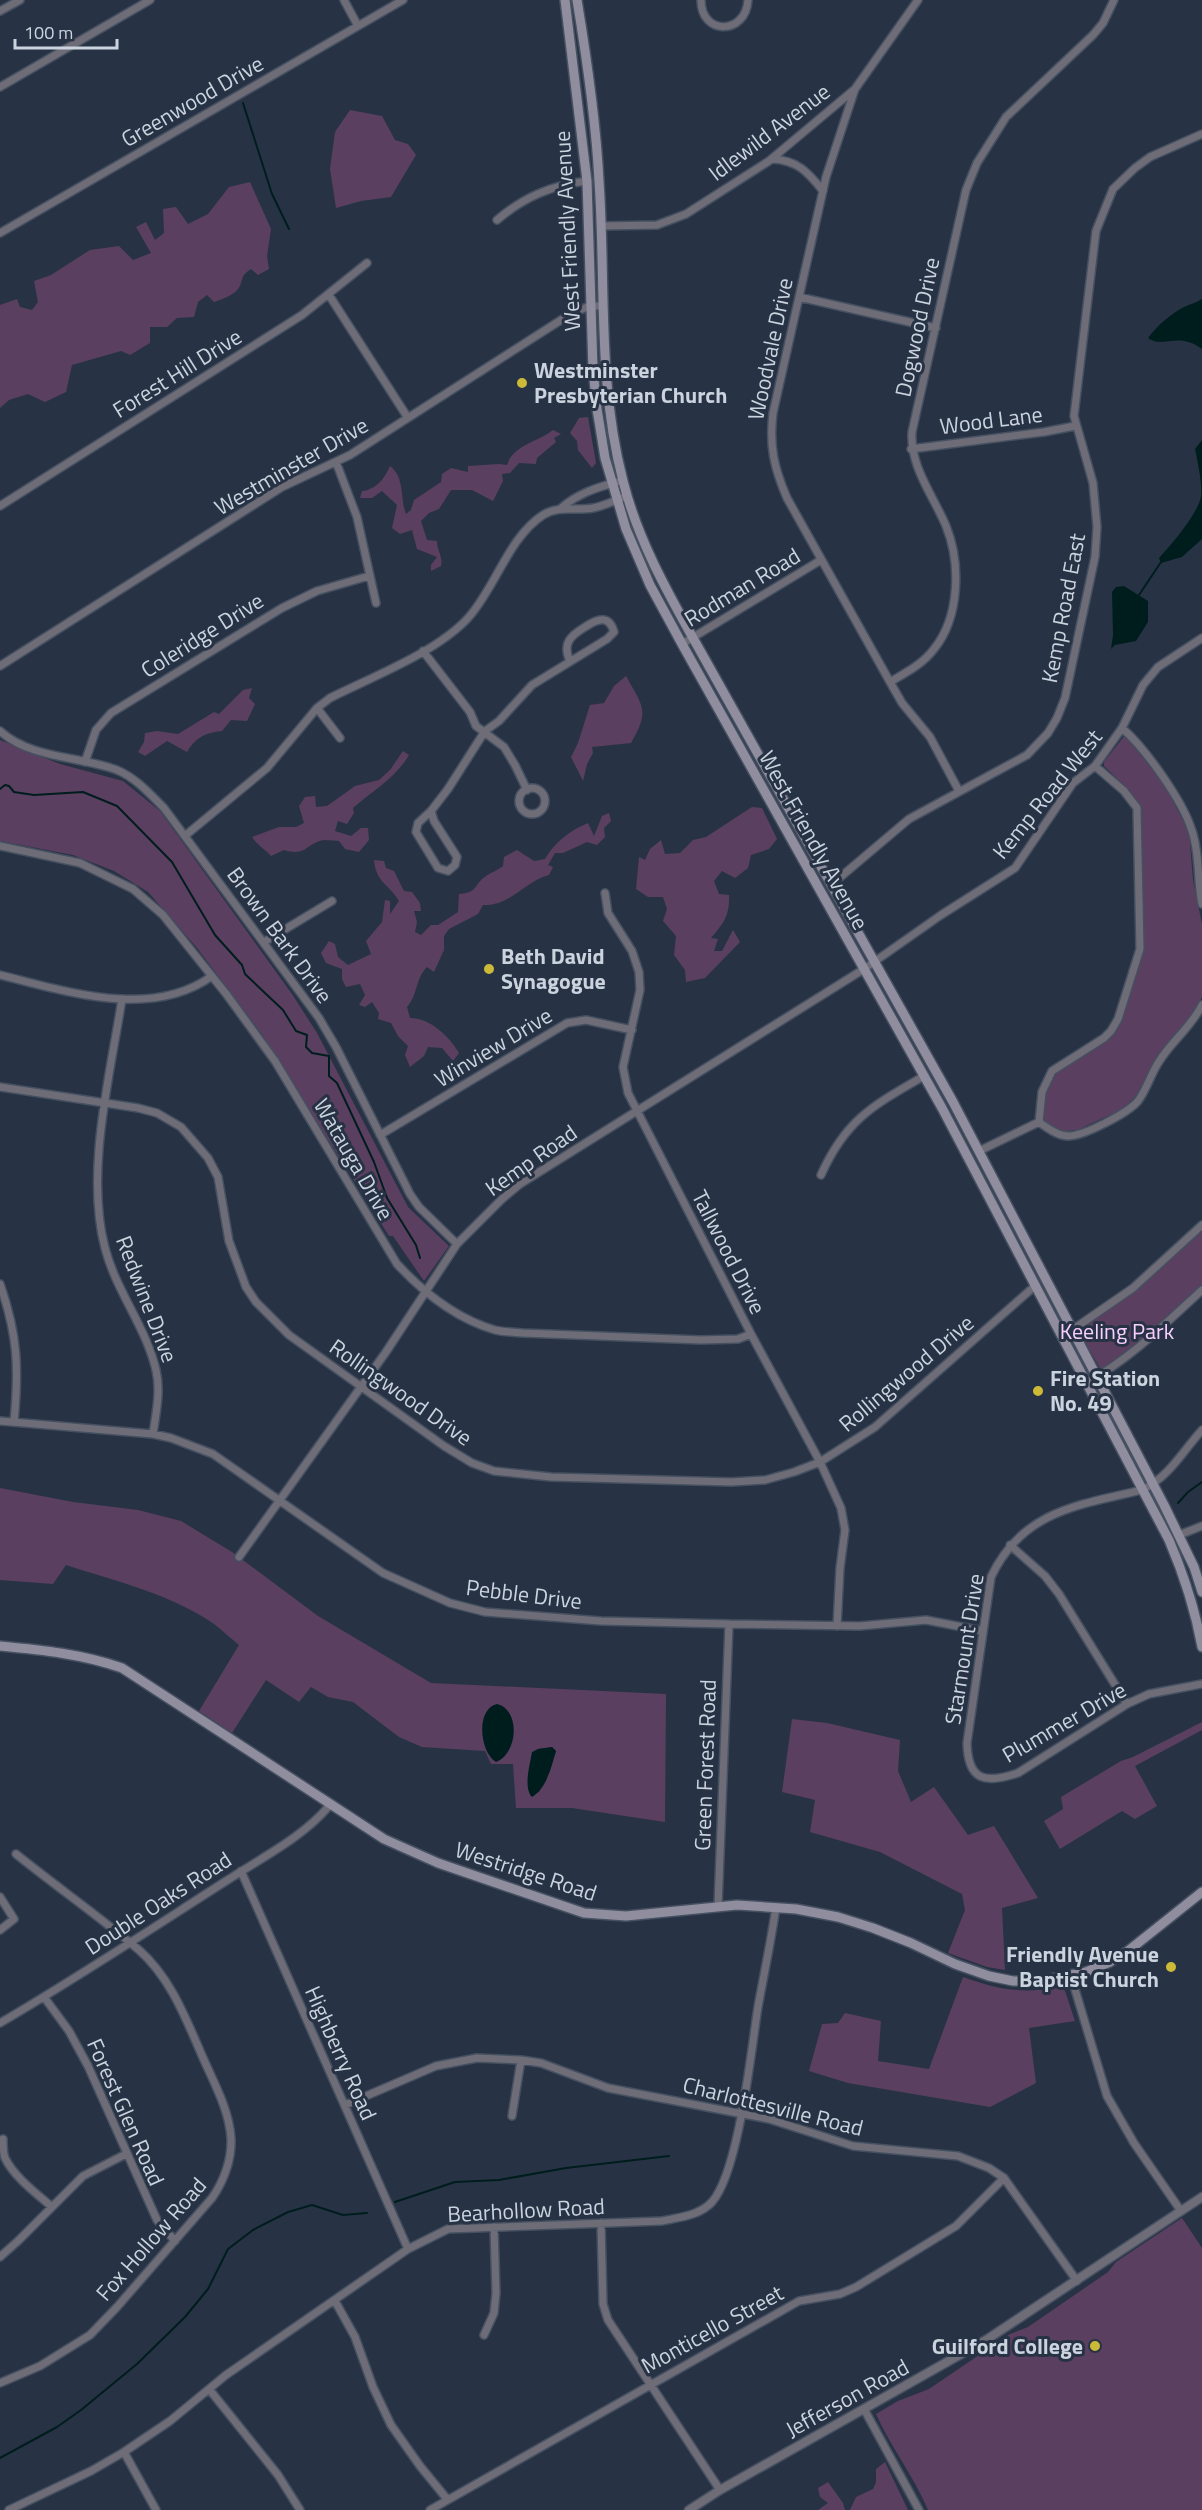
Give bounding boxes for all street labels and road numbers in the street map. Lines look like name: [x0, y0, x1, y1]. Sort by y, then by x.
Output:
street label: Greenwood Drive: [114, 46, 270, 156]
street label: Idlewild Avenue: [701, 75, 837, 189]
street label: West Friendly Avenue: [545, 130, 589, 332]
street label: Dogwood Drive: [886, 254, 948, 400]
street label: Woodvale Drive: [738, 275, 802, 423]
street label: Forest Hill Drive: [106, 320, 248, 426]
street label: Wood Lane: [938, 397, 1044, 443]
street label: Westminster Drive: [208, 408, 374, 524]
street label: Kemp Road East: [1032, 530, 1094, 686]
street label: Rodman Road: [677, 539, 807, 635]
street label: Coleridge Drive: [134, 584, 270, 686]
street label: Kemp Road West: [984, 721, 1110, 866]
street label: West Friendly Avenue: [751, 744, 877, 936]
street label: Brown Bark Drive: [219, 860, 341, 1010]
street label: Winview Drive: [428, 998, 558, 1096]
street label: Watauga Drive: [305, 1092, 403, 1226]
street label: Kemp Road: [478, 1116, 584, 1204]
street label: Tallwood Drive: [683, 1184, 775, 1320]
street label: Redwine Drive: [107, 1231, 187, 1367]
street label: Rollingwood Drive: [831, 1306, 981, 1440]
street label: Rollingwood Drive: [323, 1330, 479, 1454]
street label: Pebble Drive: [464, 1570, 584, 1618]
street label: Starmount Drive: [935, 1571, 993, 1727]
street label: Plummer Drive: [996, 1673, 1132, 1771]
street label: Green Forest Road: [685, 1679, 725, 1851]
street label: Westridge Road: [451, 1832, 601, 1910]
street label: Double Oaks Road: [78, 1843, 238, 1963]
street label: Highberry Road: [296, 1980, 386, 2126]
street label: Forest Glen Road: [78, 2033, 174, 2191]
street label: Charlottesville Road: [679, 2067, 867, 2145]
street label: Fox Hollow Road: [87, 2170, 215, 2308]
street label: Bearhollow Road: [446, 2189, 606, 2231]
street label: Monticello Street: [635, 2276, 790, 2382]
street label: Jefferson Road: [779, 2350, 915, 2446]

